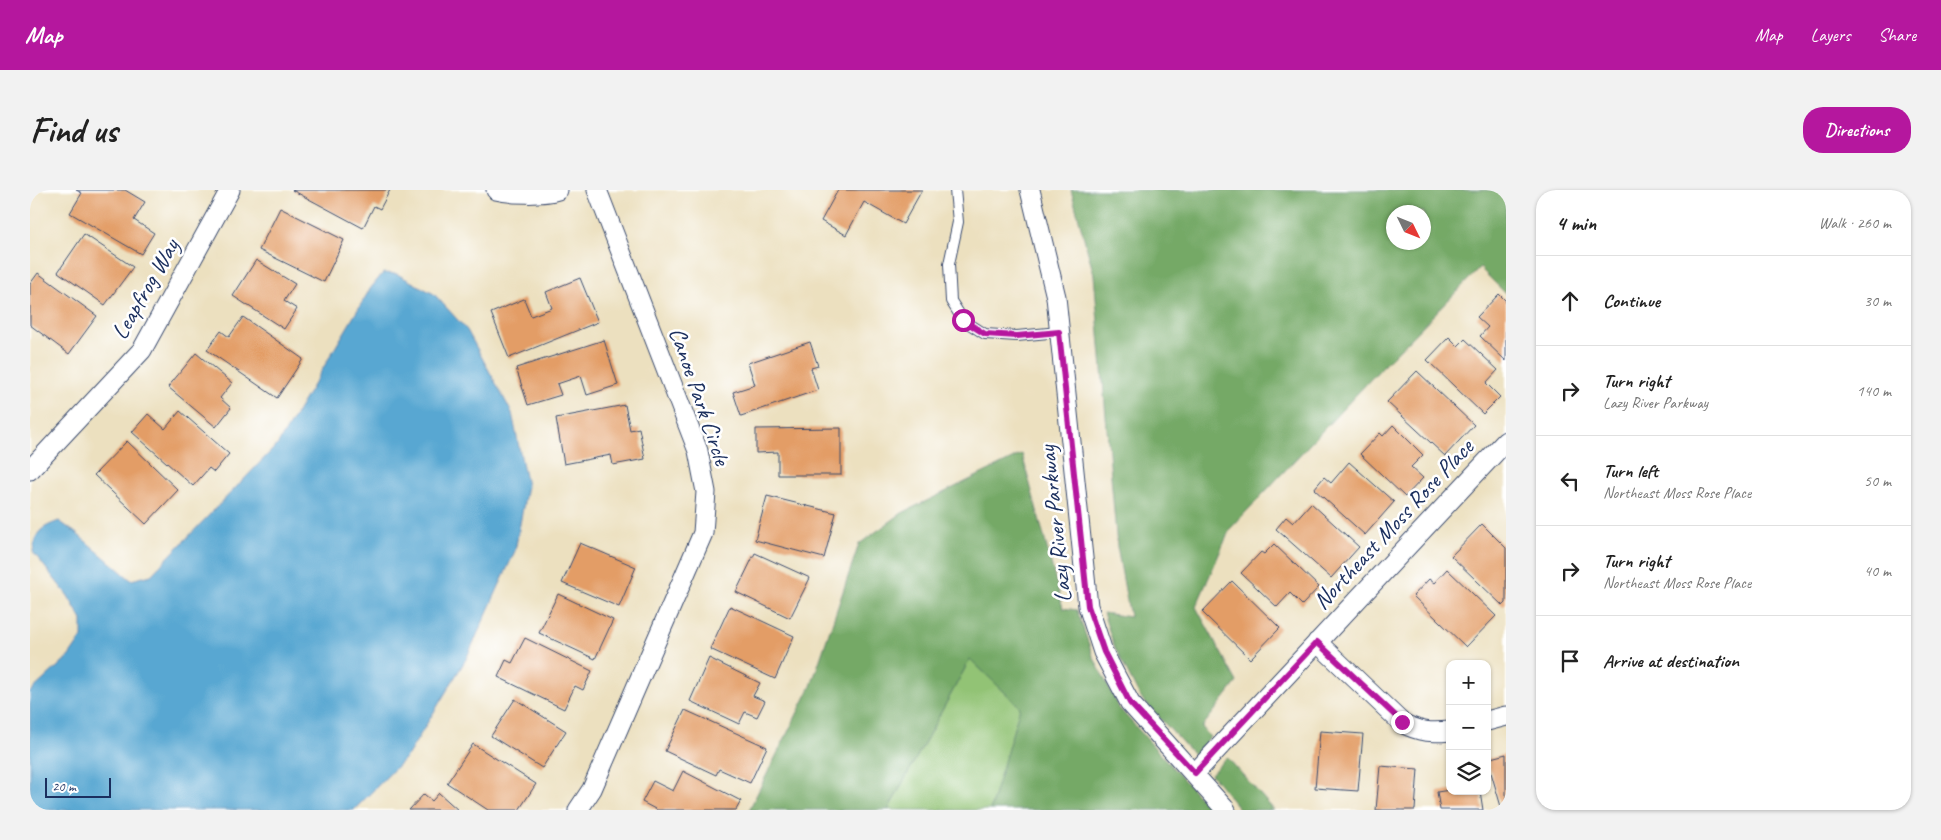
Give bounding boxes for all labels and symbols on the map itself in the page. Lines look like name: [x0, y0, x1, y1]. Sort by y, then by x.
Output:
north arrow: [1386, 205, 1431, 250]
street label: Leapfrog Way: [104, 232, 187, 345]
route start: [952, 309, 975, 332]
street label: Canoe Park Circle: [662, 323, 738, 471]
street label: Northeast Moss Rose Place: [1306, 431, 1481, 616]
street label: Lazy River Parkway: [1032, 442, 1078, 604]
route end: [1391, 711, 1414, 734]
scale bar: [45, 775, 111, 798]

